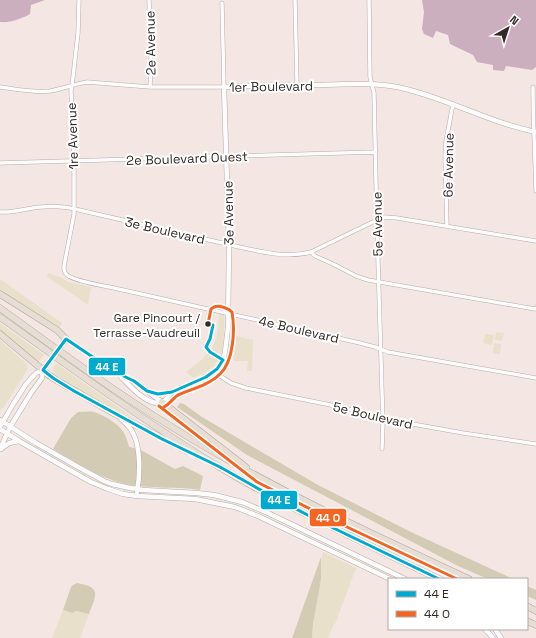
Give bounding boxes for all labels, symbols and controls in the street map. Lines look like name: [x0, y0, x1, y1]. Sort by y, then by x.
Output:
north arrow: [488, 8, 528, 48]
street label: 2e Avenue: [141, 11, 160, 75]
text: N: [507, 12, 522, 28]
street label: 1er Boulevard: [229, 77, 313, 96]
street label: 1re Avenue: [63, 102, 82, 170]
street label: 6e Avenue: [439, 132, 458, 198]
street label: 2e Boulevard Ouest: [126, 148, 248, 169]
street label: 3e Avenue: [219, 181, 238, 245]
street label: 5e Avenue: [368, 192, 387, 256]
street label: 3e Boulevard: [123, 213, 206, 248]
place label: Gare Pincourt / Terrasse-Vaudreuil: [93, 310, 201, 341]
street label: 4e Boulevard: [257, 312, 341, 347]
marker: Gare Pincourt / Terrasse-Vaudreuil: [203, 319, 213, 329]
line badge: 44 E: [88, 357, 126, 376]
text: 44 E: [96, 360, 118, 374]
street label: 5e Boulevard: [331, 398, 414, 433]
line badge: 44 E: [260, 490, 298, 510]
text: 44 E: [268, 493, 290, 507]
line badge: 44 O: [309, 508, 347, 527]
text: 44 O: [316, 511, 340, 525]
legend: [388, 578, 528, 630]
text: 44 E: [424, 586, 449, 602]
text: 44 O: [424, 606, 450, 622]

